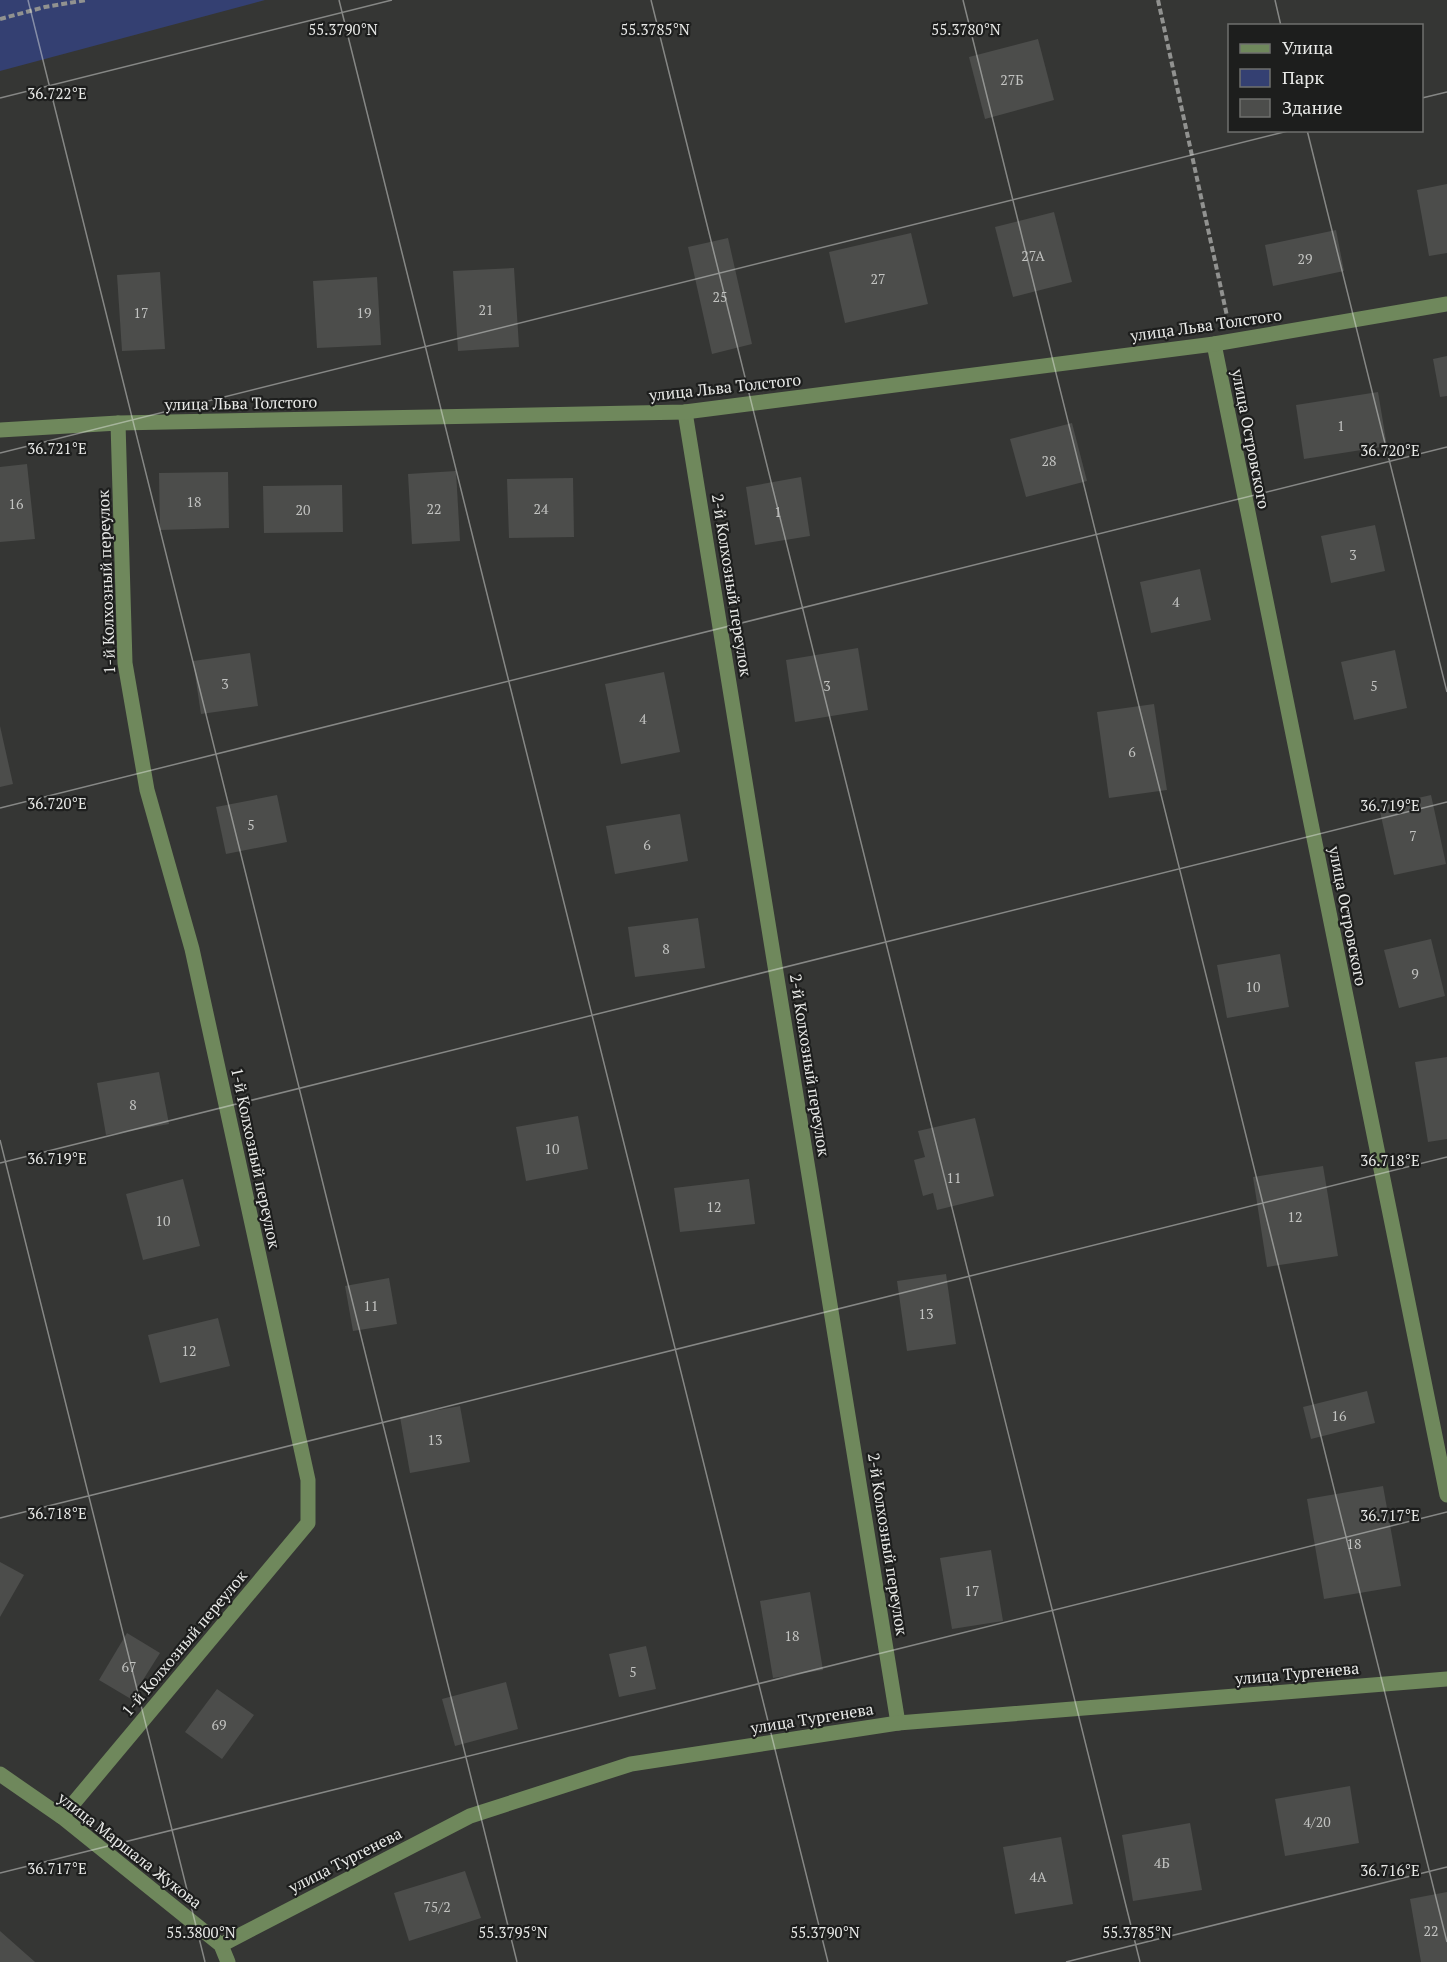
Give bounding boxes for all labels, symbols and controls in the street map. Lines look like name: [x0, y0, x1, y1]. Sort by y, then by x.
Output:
text: 55.3790°N: [308, 19, 378, 39]
text: 55.3785°N: [620, 19, 690, 39]
text: 55.3780°N: [931, 19, 1001, 39]
legend: [1228, 24, 1423, 132]
text: Улица: [1282, 35, 1333, 59]
text: Парк: [1282, 65, 1324, 89]
house number: 27Б: [1000, 70, 1024, 89]
text: 36.722°E: [27, 83, 87, 103]
text: Здание: [1282, 95, 1342, 119]
house number: 27А: [1021, 246, 1045, 265]
house number: 29: [1298, 249, 1312, 268]
house number: 27: [871, 269, 885, 288]
house number: 25: [713, 287, 727, 306]
house number: 21: [479, 300, 493, 319]
house number: 17: [134, 303, 148, 322]
house number: 19: [357, 303, 371, 322]
street label: улица Льва Толстого: [1128, 303, 1283, 347]
street label: улица Островского: [1226, 366, 1275, 511]
street label: улица Льва Толстого: [647, 368, 802, 406]
street label: улица Льва Толстого: [163, 391, 318, 415]
house number: 1: [1337, 416, 1345, 435]
text: 36.721°E: [27, 438, 87, 458]
text: 36.720°E: [1360, 440, 1420, 460]
house number: 28: [1042, 451, 1056, 470]
street label: 1-й Колхозный переулок: [92, 489, 120, 675]
house number: 18: [187, 492, 201, 511]
street label: 2-й Колхозный переулок: [707, 492, 757, 678]
house number: 16: [9, 494, 24, 513]
house number: 22: [427, 499, 441, 518]
house number: 24: [534, 499, 549, 518]
house number: 20: [296, 500, 310, 519]
house number: 1: [774, 502, 782, 521]
house number: 3: [1349, 545, 1357, 564]
house number: 4: [1172, 592, 1180, 611]
house number: 3: [221, 674, 229, 693]
house number: 3: [823, 676, 831, 695]
house number: 5: [1370, 676, 1378, 695]
house number: 4: [639, 709, 647, 728]
house number: 6: [1128, 742, 1136, 761]
text: 36.720°E: [27, 793, 87, 813]
text: 36.719°E: [1360, 795, 1420, 815]
house number: 5: [247, 815, 255, 834]
house number: 7: [1409, 826, 1417, 845]
house number: 6: [643, 835, 651, 854]
street label: улица Островского: [1323, 843, 1372, 988]
house number: 8: [662, 939, 670, 958]
house number: 9: [1411, 964, 1419, 983]
street label: 2-й Колхозный переулок: [785, 972, 835, 1158]
house number: 10: [1246, 977, 1260, 996]
street label: 1-й Колхозный переулок: [226, 1066, 286, 1251]
house number: 8: [129, 1095, 137, 1114]
house number: 10: [545, 1139, 559, 1158]
text: 36.719°E: [27, 1148, 87, 1168]
text: 36.718°E: [1360, 1150, 1420, 1170]
house number: 11: [947, 1168, 961, 1187]
house number: 12: [707, 1197, 721, 1216]
house number: 12: [1288, 1207, 1302, 1226]
house number: 10: [156, 1211, 170, 1230]
house number: 11: [364, 1296, 378, 1315]
house number: 13: [919, 1304, 933, 1323]
house number: 12: [182, 1341, 196, 1360]
house number: 16: [1332, 1406, 1347, 1425]
house number: 13: [428, 1430, 442, 1449]
street label: 2-й Колхозный переулок: [863, 1451, 913, 1637]
text: 36.718°E: [27, 1503, 87, 1523]
text: 36.717°E: [1360, 1505, 1420, 1525]
house number: 18: [1347, 1534, 1361, 1553]
street label: 1-й Колхозный переулок: [116, 1565, 252, 1721]
house number: 17: [965, 1581, 979, 1600]
house number: 18: [785, 1626, 799, 1645]
house number: 67: [122, 1657, 136, 1676]
street label: улица Тургенева: [1233, 1657, 1360, 1689]
house number: 5: [629, 1662, 637, 1681]
street label: улица Тургенева: [748, 1697, 875, 1739]
house number: 69: [212, 1715, 226, 1734]
street label: улица Маршала Жукова: [53, 1786, 207, 1913]
house number: 4/20: [1303, 1812, 1331, 1831]
street label: улица Тургенева: [284, 1822, 405, 1898]
house number: 4Б: [1154, 1853, 1170, 1872]
text: 36.717°E: [27, 1858, 87, 1878]
text: 36.716°E: [1360, 1860, 1420, 1880]
house number: 4А: [1029, 1867, 1047, 1886]
house number: 75/2: [423, 1897, 451, 1916]
house number: 22: [1424, 1921, 1438, 1940]
text: 55.3800°N: [166, 1922, 236, 1942]
text: 55.3795°N: [478, 1922, 548, 1942]
text: 55.3790°N: [790, 1922, 860, 1942]
text: 55.3785°N: [1102, 1922, 1172, 1942]

